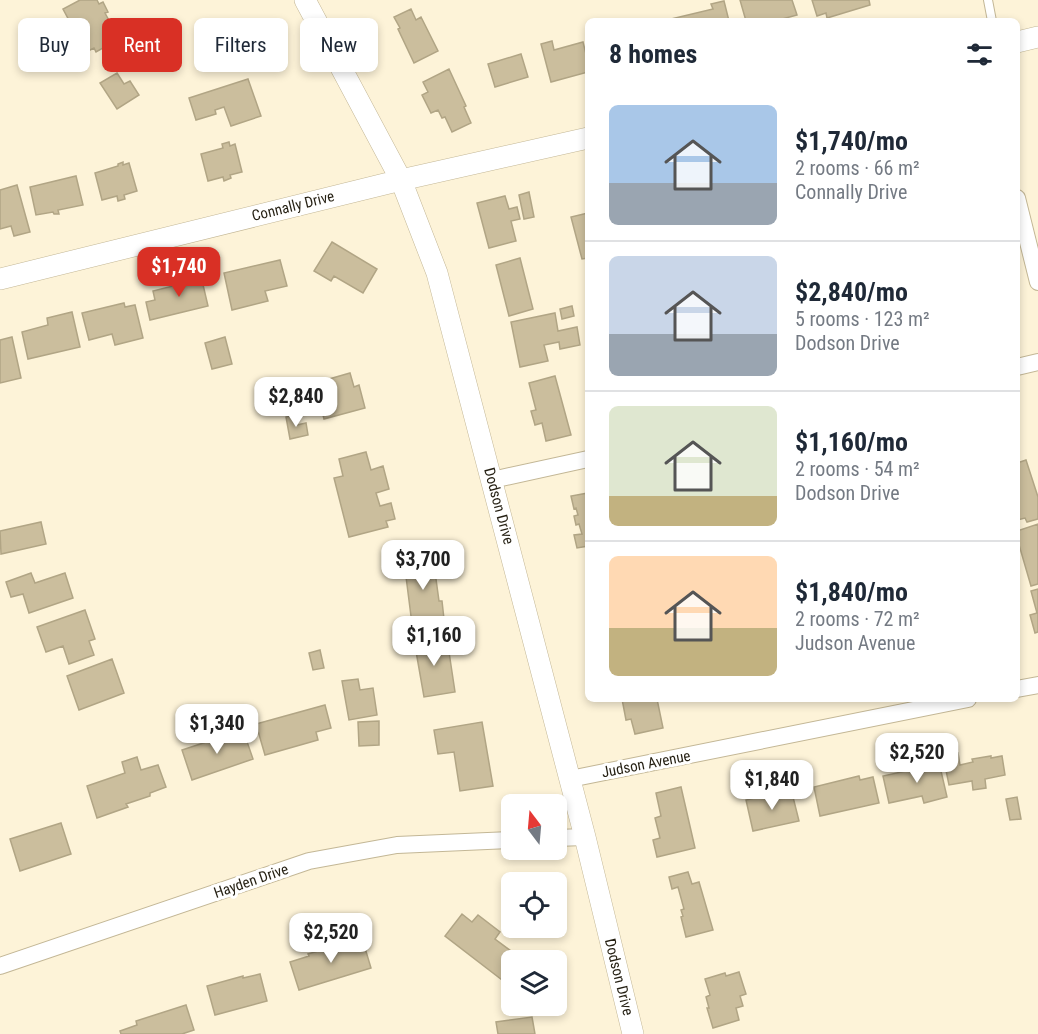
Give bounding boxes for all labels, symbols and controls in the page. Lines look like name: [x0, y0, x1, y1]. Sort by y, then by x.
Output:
chip: Buy: [18, 18, 90, 72]
chip: Rent: [102, 18, 182, 72]
chip: Filters: [194, 18, 288, 72]
chip: New: [300, 18, 378, 72]
icon: filters: [963, 38, 996, 71]
text: 8 homes: [609, 39, 697, 69]
text: $1,740/mo: [795, 126, 908, 156]
icon: home: [657, 129, 729, 201]
text: 2 rooms · 66 m²: [795, 156, 920, 180]
text: Connally Drive: [795, 180, 907, 204]
street label: Connally Drive: [250, 187, 336, 225]
pin: $1,740: [130, 247, 228, 298]
text: $1,740: [151, 254, 207, 278]
text: $2,840/mo: [795, 277, 908, 307]
icon: home: [657, 280, 729, 352]
text: 5 rooms · 123 m²: [795, 307, 930, 331]
text: Dodson Drive: [795, 331, 900, 355]
pin: $2,840: [247, 377, 345, 428]
text: $2,840: [268, 384, 324, 408]
text: $1,160/mo: [795, 427, 908, 457]
icon: home: [657, 430, 729, 502]
text: 2 rooms · 54 m²: [795, 457, 920, 481]
street label: Dodson Drive: [480, 466, 518, 546]
text: Dodson Drive: [795, 481, 900, 505]
pin: $3,700: [374, 540, 472, 591]
text: $3,700: [395, 547, 451, 571]
text: $1,840/mo: [795, 577, 908, 607]
icon: home: [657, 580, 729, 652]
text: 2 rooms · 72 m²: [795, 607, 920, 631]
pin: $1,160: [385, 616, 483, 667]
text: $1,160: [406, 623, 462, 647]
text: Judson Avenue: [795, 631, 915, 655]
pin: $1,340: [168, 704, 266, 755]
text: $1,340: [189, 711, 245, 735]
pin: $2,520: [868, 733, 966, 784]
text: $2,520: [889, 740, 945, 764]
street label: Judson Avenue: [600, 747, 692, 781]
pin: $1,840: [723, 760, 821, 811]
text: $1,840: [744, 767, 800, 791]
north arrow: [501, 794, 567, 860]
map controls: [501, 794, 567, 1016]
street label: Hayden Drive: [211, 860, 291, 902]
button: locate: [501, 872, 567, 938]
pin: $2,520: [282, 913, 380, 964]
text: $2,520: [303, 920, 359, 944]
street label: Dodson Drive: [601, 937, 637, 1017]
button: layers: [501, 950, 567, 1016]

